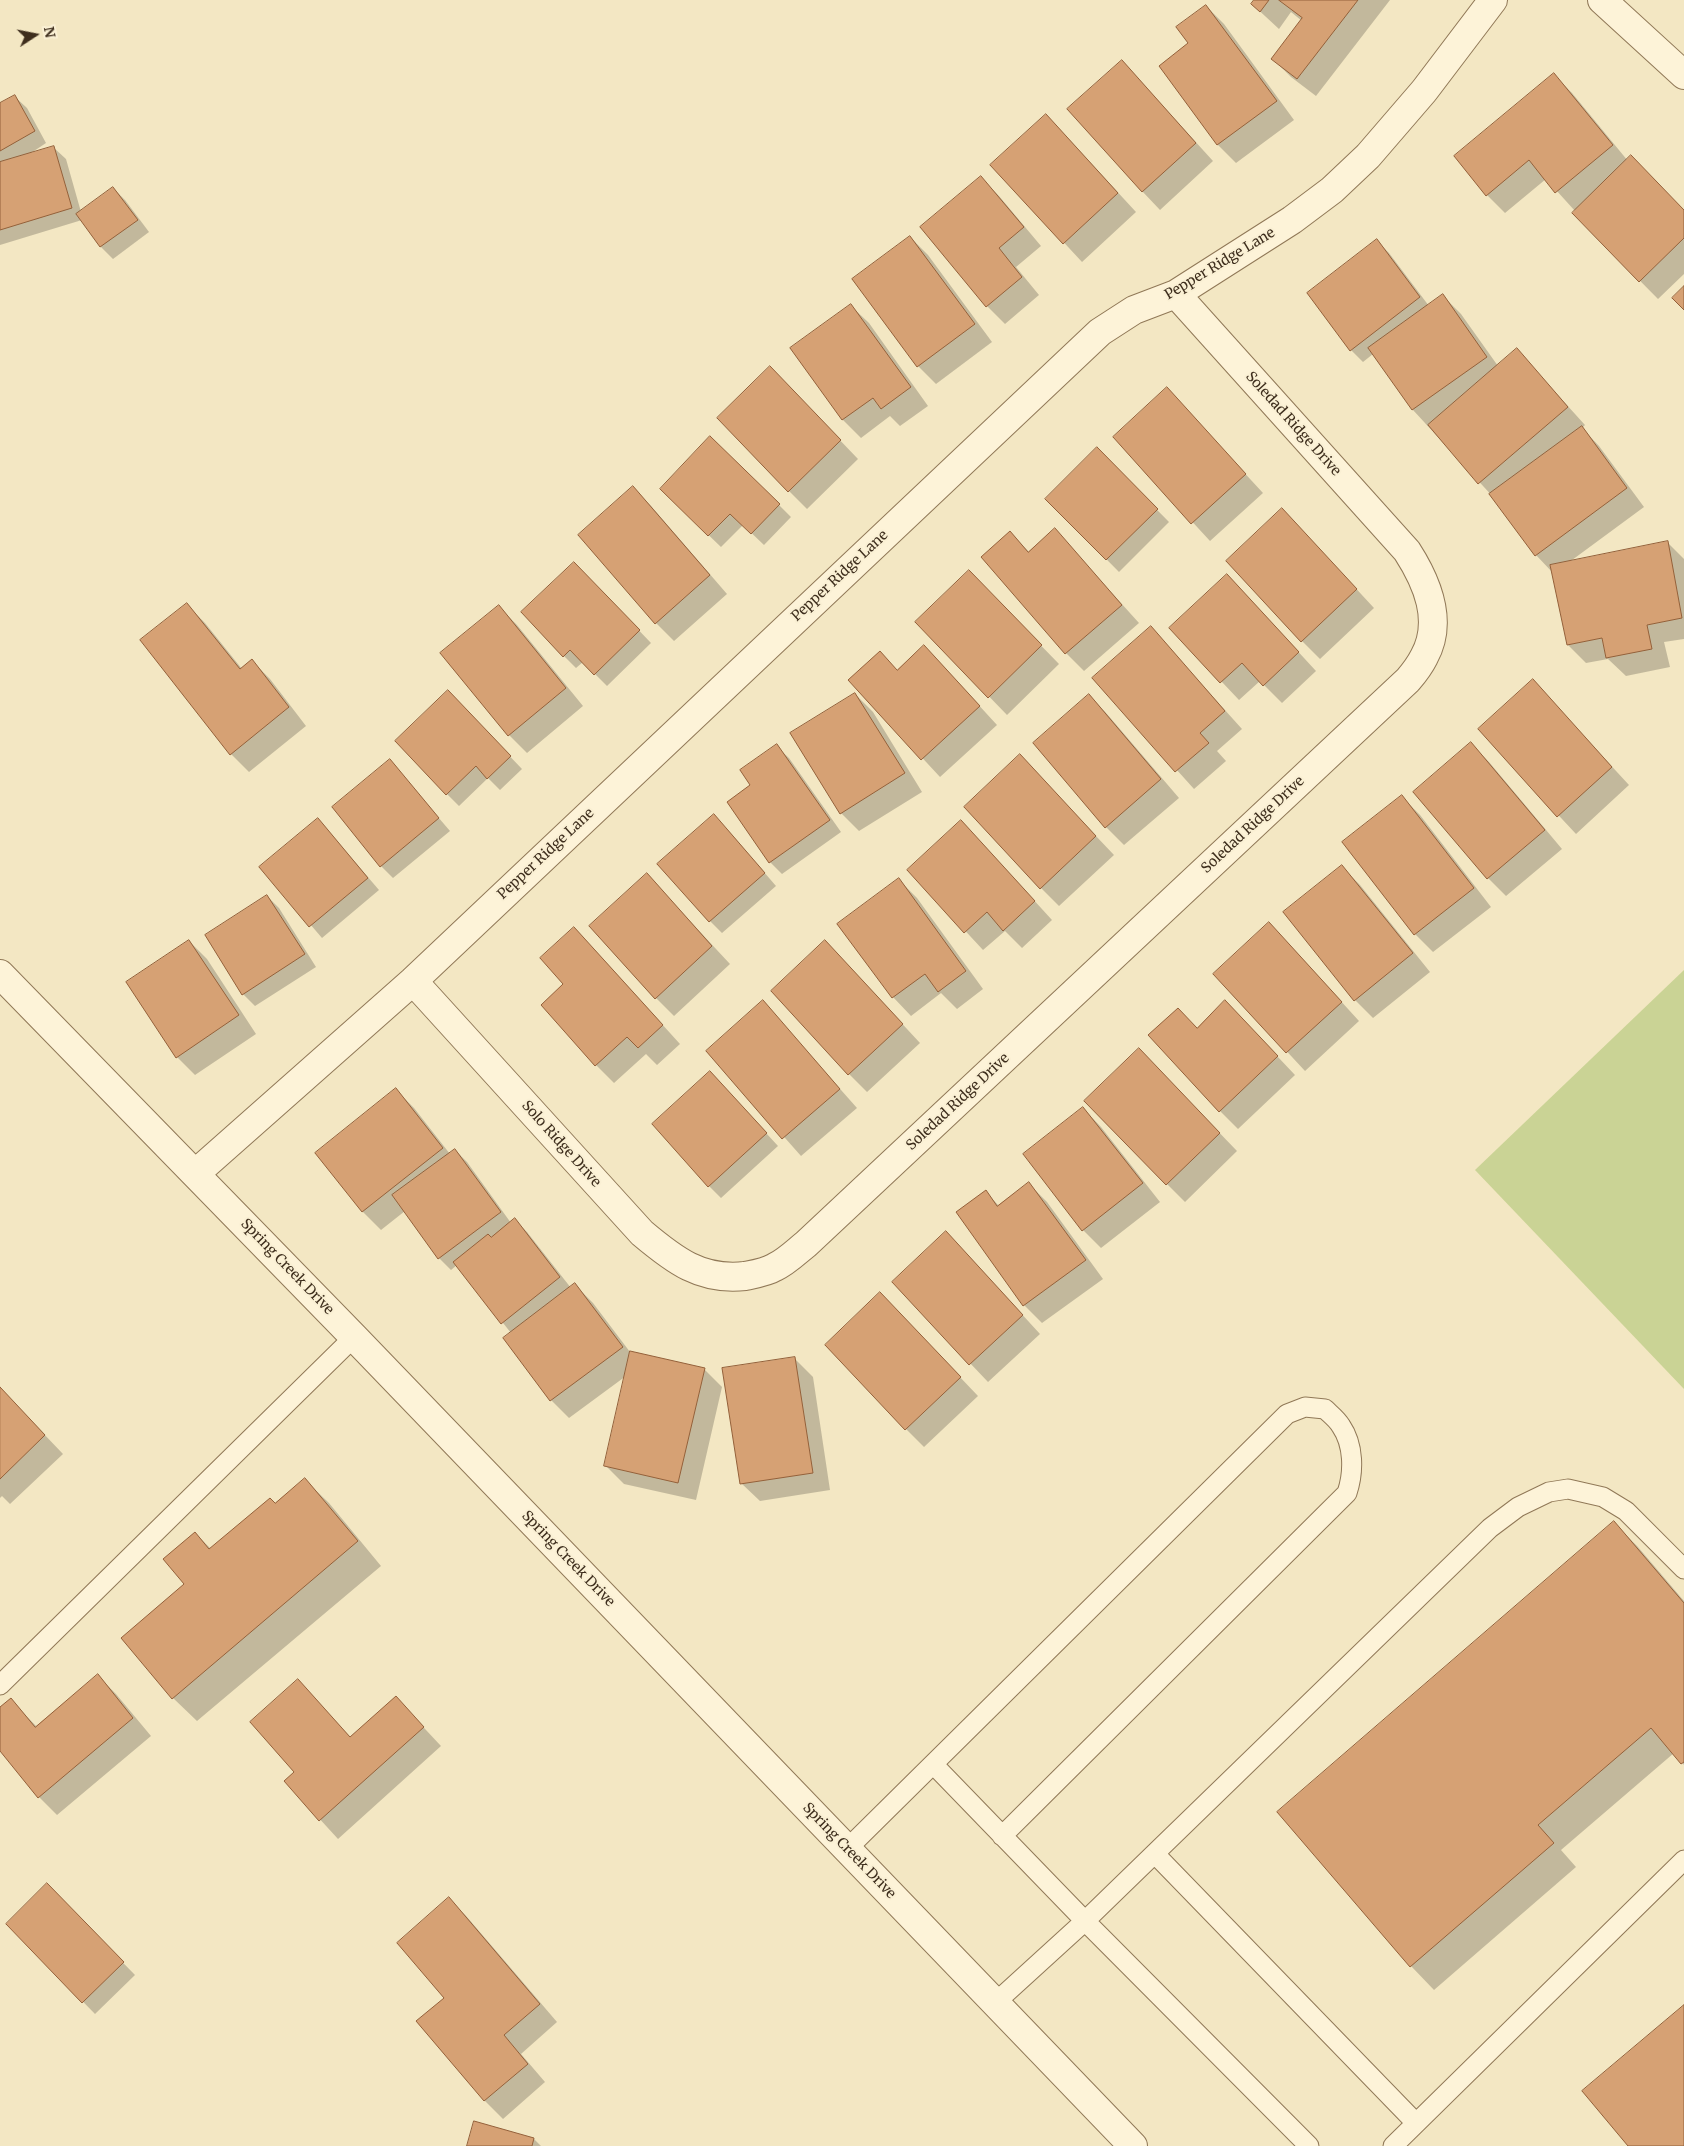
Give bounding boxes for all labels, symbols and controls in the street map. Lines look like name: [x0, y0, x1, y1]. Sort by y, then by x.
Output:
north arrow: [10, 10, 60, 60]
text: N: [40, 25, 60, 39]
street label: Pepper Ridge Lane: [1162, 224, 1278, 304]
street label: Soledad Ridge Drive: [1242, 368, 1344, 480]
street label: Pepper Ridge Lane: [788, 527, 892, 625]
street label: Soledad Ridge Drive: [1198, 773, 1308, 877]
street label: Pepper Ridge Lane: [494, 805, 598, 903]
street label: Soledad Ridge Drive: [903, 1050, 1013, 1154]
street label: Solo Ridge Drive: [518, 1097, 604, 1191]
street label: Spring Creek Drive: [237, 1216, 337, 1318]
street label: Spring Creek Drive: [518, 1508, 618, 1610]
street label: Spring Creek Drive: [799, 1800, 899, 1902]

